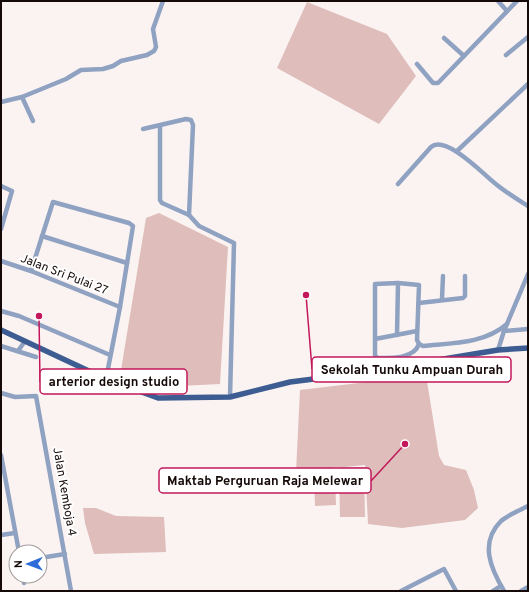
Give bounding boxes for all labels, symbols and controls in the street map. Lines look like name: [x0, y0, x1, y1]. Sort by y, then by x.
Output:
street label: Jalan Sri Pulai 27: [18, 251, 110, 299]
callout: Sekolah Tunku Ampuan Durah: [312, 357, 511, 382]
text: Sekolah Tunku Ampuan Durah: [321, 363, 503, 379]
callout: arterior design studio: [40, 369, 187, 394]
text: arterior design studio: [49, 375, 179, 391]
street label: Jalan Kemboja 4: [48, 446, 80, 538]
callout: Maktab Perguruan Raja Melewar: [159, 468, 371, 493]
text: Maktab Perguruan Raja Melewar: [167, 474, 364, 490]
north arrow: [8, 544, 48, 584]
text: N: [12, 560, 26, 568]

